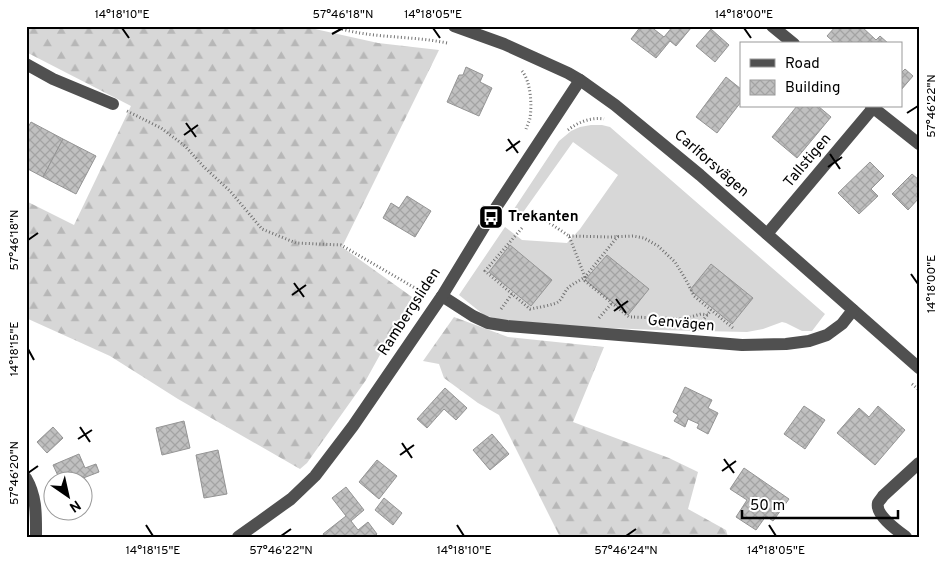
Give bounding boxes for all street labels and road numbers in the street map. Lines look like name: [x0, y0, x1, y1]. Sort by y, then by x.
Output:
street label: Carlforsvägen: [670, 126, 752, 202]
street label: Tallstigen: [780, 130, 836, 192]
street label: Rambergsliden: [374, 264, 446, 360]
street label: Genvägen: [647, 312, 715, 336]

